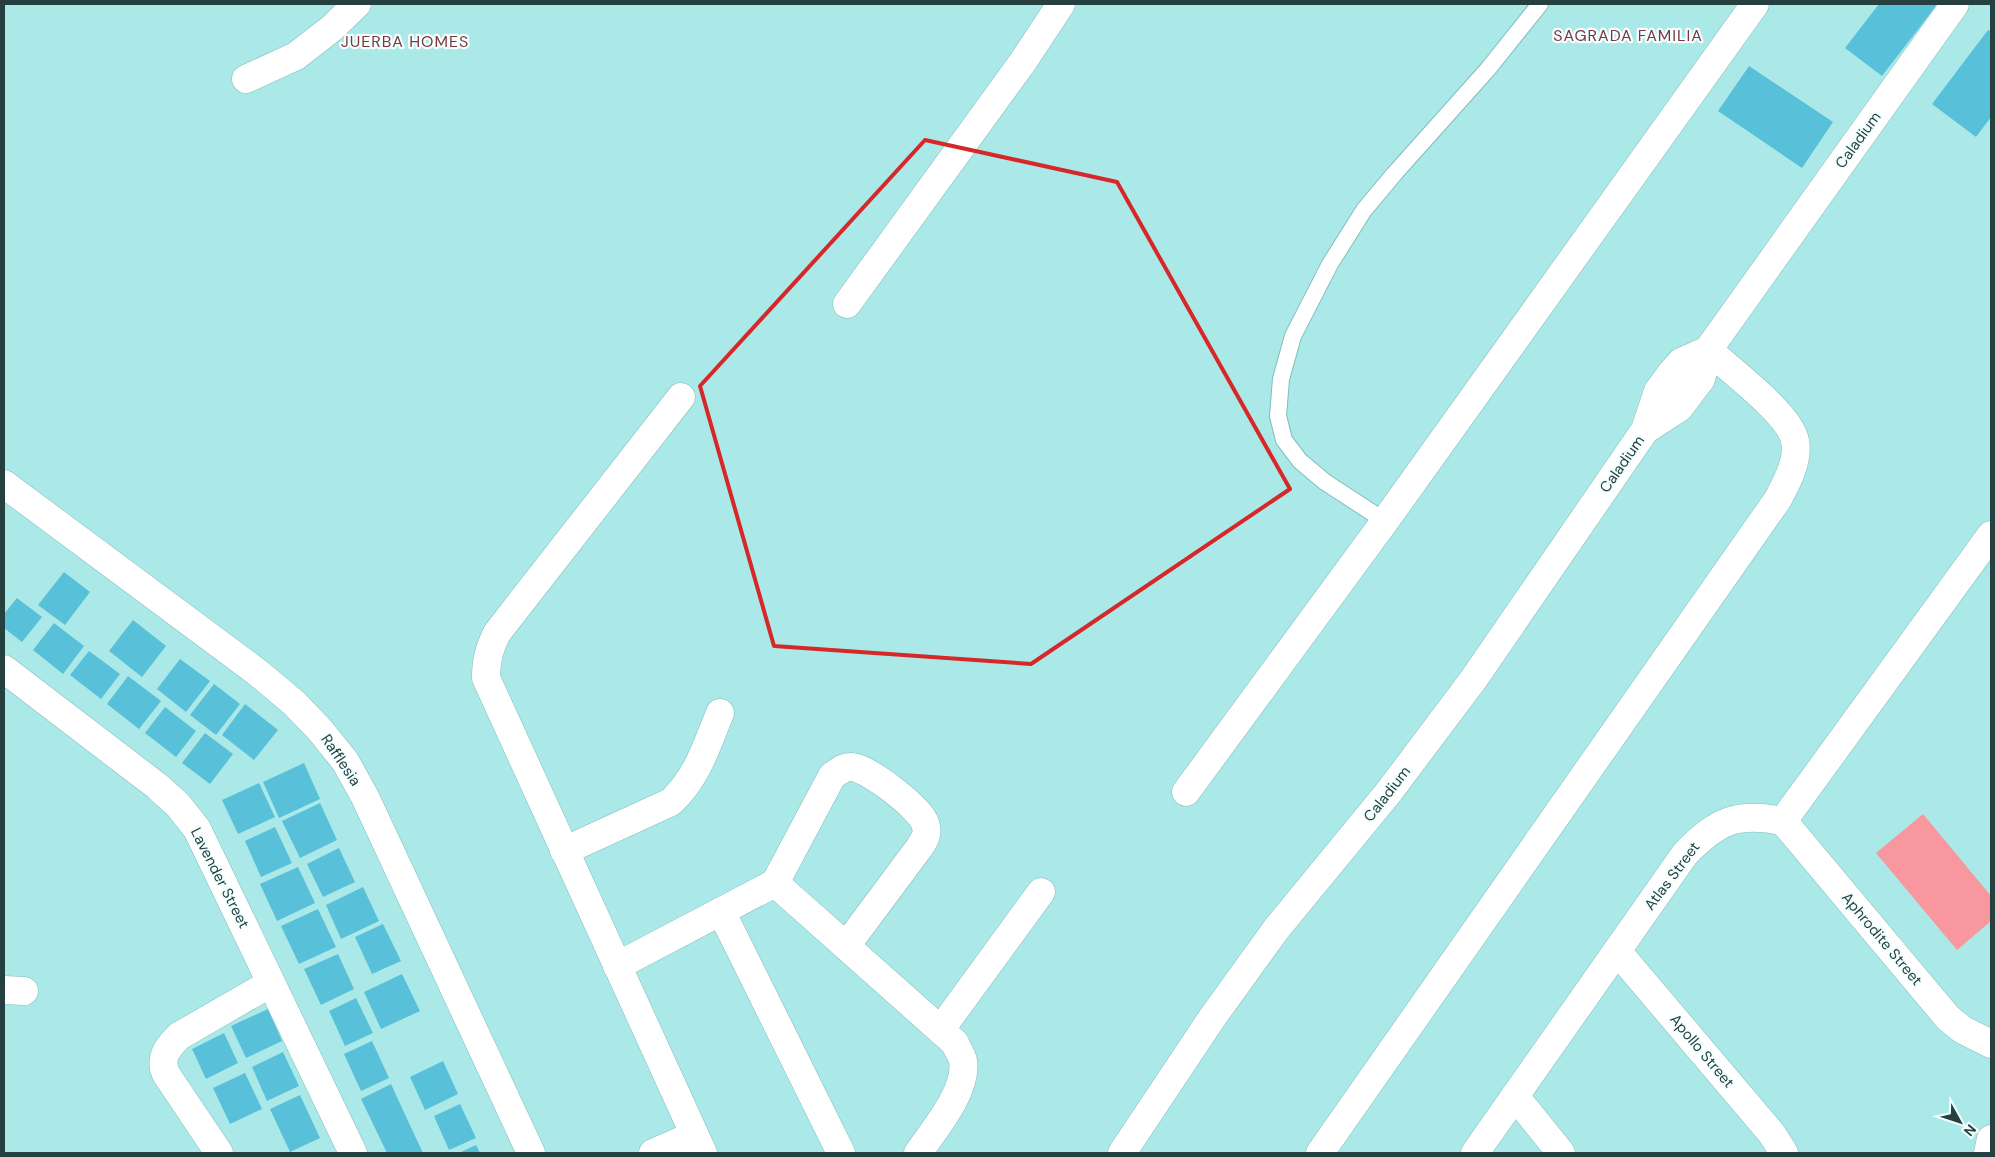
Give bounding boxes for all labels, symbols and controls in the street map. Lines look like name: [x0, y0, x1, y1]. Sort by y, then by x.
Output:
district label: SAGRADA FAMILIA: [1553, 25, 1703, 46]
district label: JUERBA HOMES: [341, 31, 469, 52]
street label: Caladium: [1831, 108, 1885, 172]
street label: Caladium: [1595, 431, 1649, 497]
street label: Rafflesia: [316, 730, 366, 790]
street label: Caladium: [1359, 762, 1415, 826]
street label: Lavender Street: [186, 824, 254, 932]
street label: Atlas Street: [1640, 838, 1704, 914]
street label: Aphrodite Street: [1837, 888, 1927, 990]
street label: Apollo Street: [1665, 1010, 1739, 1092]
north arrow: [1935, 1097, 1985, 1147]
text: N: [1960, 1121, 1980, 1140]

